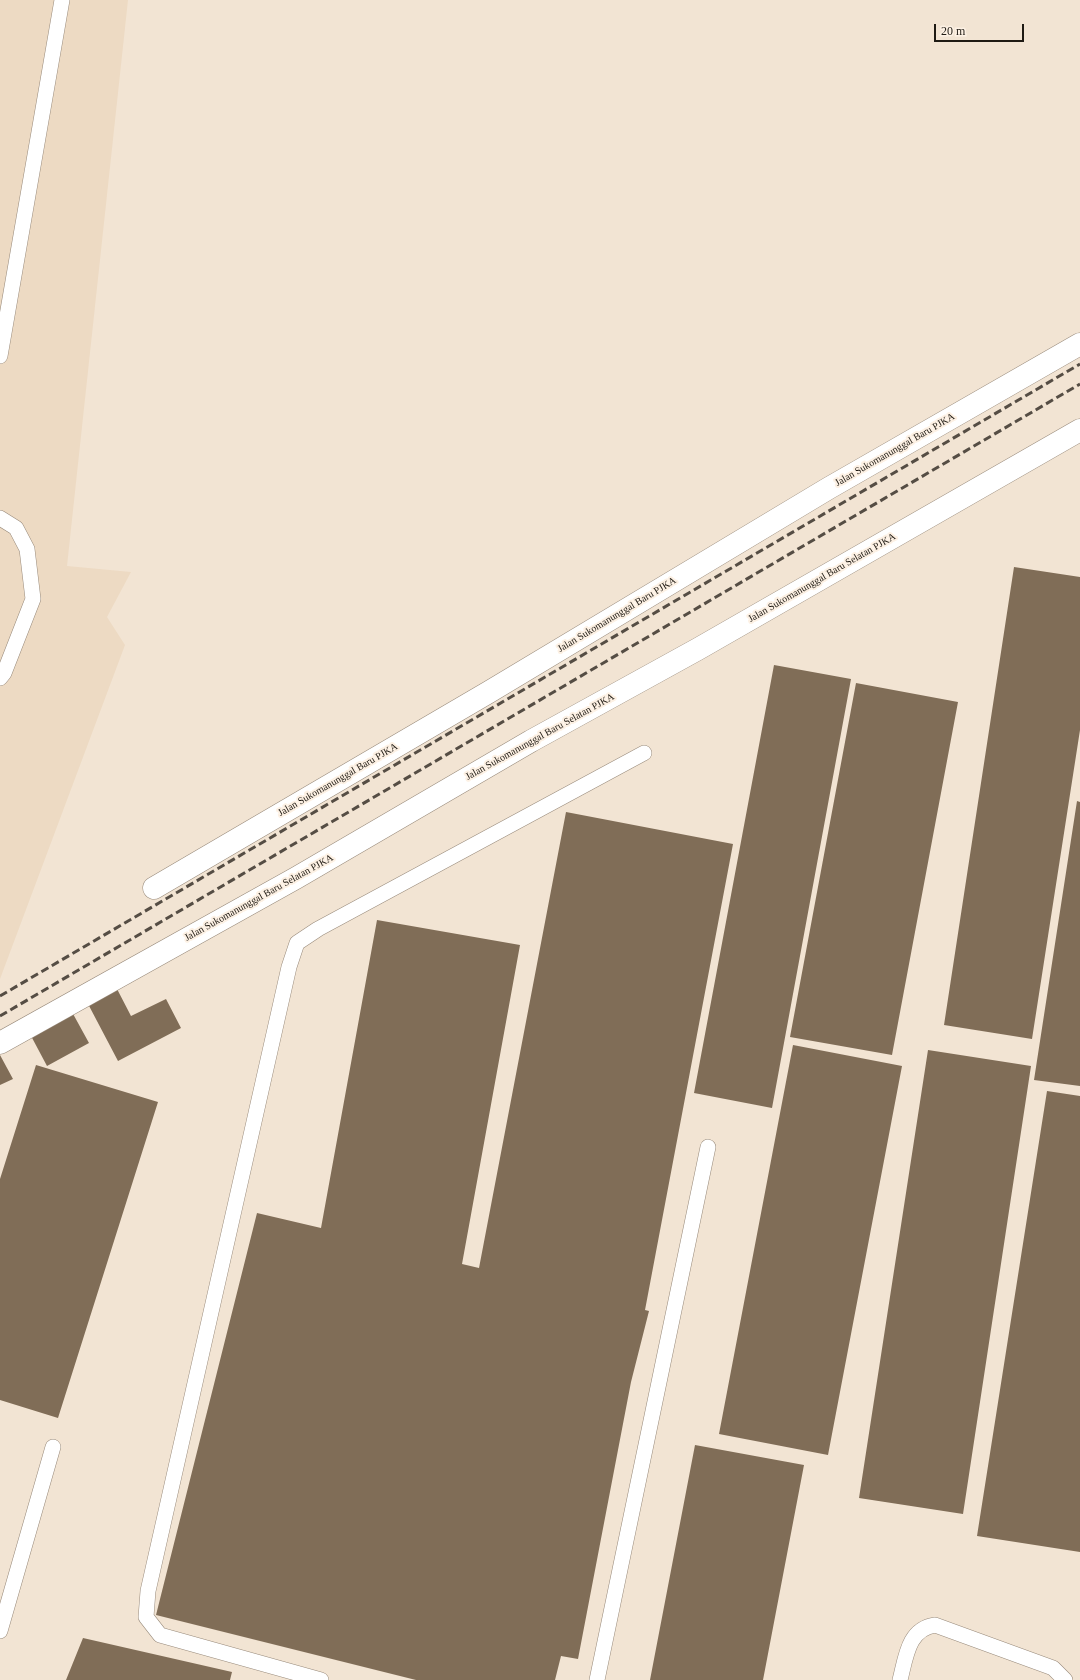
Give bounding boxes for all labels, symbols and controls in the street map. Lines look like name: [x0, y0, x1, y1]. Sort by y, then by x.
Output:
scale bar: [936, 16, 1026, 42]
text: 20 m: [941, 24, 965, 38]
street label: Jalan Sukomanunggal Baru PJKA: [833, 411, 957, 489]
street label: Jalan Sukomanunggal Baru Selatan PJKA: [746, 531, 898, 625]
street label: Jalan Sukomanunggal Baru PJKA: [555, 575, 679, 655]
street label: Jalan Sukomanunggal Baru Selatan PJKA: [463, 691, 617, 783]
street label: Jalan Sukomanunggal Baru PJKA: [276, 741, 400, 819]
street label: Jalan Sukomanunggal Baru Selatan PJKA: [182, 852, 336, 944]

